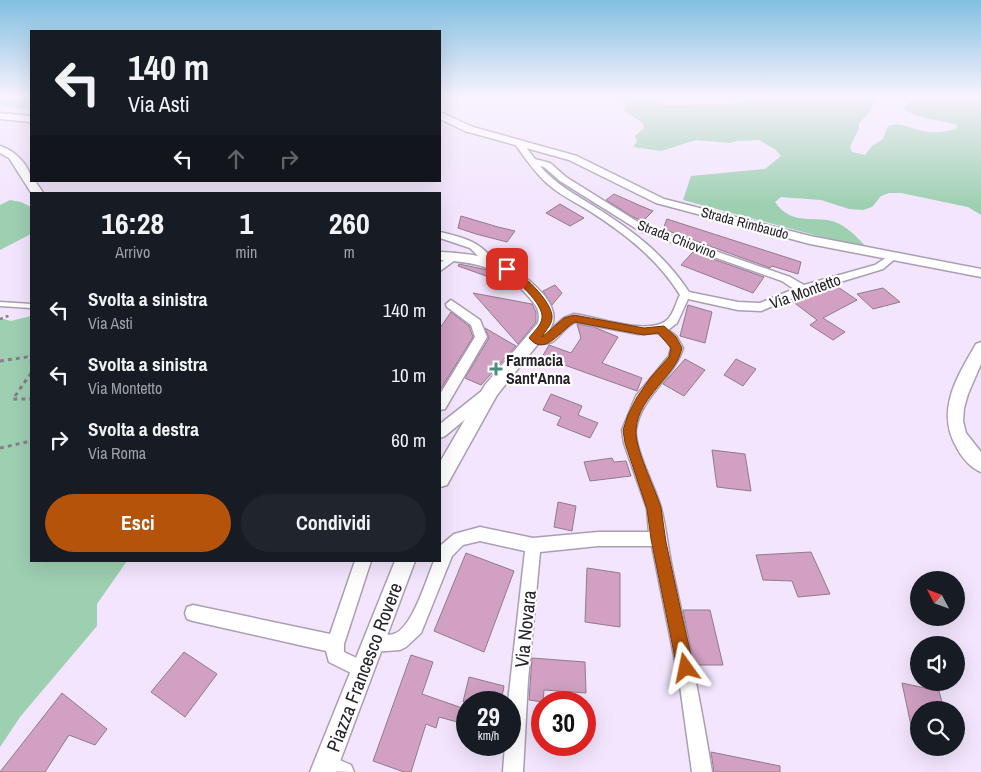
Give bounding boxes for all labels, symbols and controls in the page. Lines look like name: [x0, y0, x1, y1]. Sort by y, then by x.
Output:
text: 140 m: [128, 44, 209, 91]
icon: left: [45, 50, 110, 115]
text: Via Asti: [128, 89, 190, 119]
icon: left: [169, 145, 197, 173]
icon: ahead: [222, 145, 250, 173]
icon: right: [275, 145, 303, 173]
text: 16:28: [101, 203, 164, 243]
text: 1: [240, 203, 253, 243]
text: 260: [329, 203, 370, 243]
street label: Strada Rimbaudo: [699, 203, 791, 243]
street label: Strada Chiovino: [635, 216, 719, 262]
text: Arrivo: [115, 241, 150, 263]
text: min: [235, 241, 257, 263]
text: m: [344, 241, 355, 263]
pin: [486, 248, 528, 290]
icon: arrive: [493, 255, 521, 283]
street label: Via Montetto: [766, 268, 844, 314]
text: Svolta a sinistra: [88, 286, 208, 312]
icon: left: [45, 296, 73, 324]
text: 140 m: [383, 297, 426, 323]
text: Via Asti: [88, 312, 133, 334]
place label: Farmacia Sant'Anna: [506, 349, 571, 389]
text: Svolta a sinistra: [88, 351, 208, 377]
icon: left: [45, 361, 73, 389]
text: 10 m: [391, 362, 426, 388]
marker: Farmacia Sant'Anna: [490, 363, 502, 375]
text: Via Montetto: [88, 377, 162, 399]
text: Svolta a destra: [88, 416, 199, 442]
icon: right: [45, 426, 73, 454]
text: 60 m: [391, 427, 426, 453]
text: Via Roma: [88, 442, 146, 464]
button: Esci: [45, 494, 231, 552]
button: Condividi: [241, 494, 426, 552]
north arrow: [910, 571, 965, 626]
map controls: [910, 571, 965, 756]
street label: Piazza Francesco Rovere: [320, 579, 408, 755]
street label: Via Novara: [508, 589, 542, 669]
button: sound: [910, 636, 965, 691]
position arrow: [659, 641, 711, 693]
speed limit sign: 30: [531, 691, 596, 756]
text: 29: [477, 700, 500, 734]
button: search: [910, 701, 965, 756]
text: km/h: [478, 728, 499, 744]

